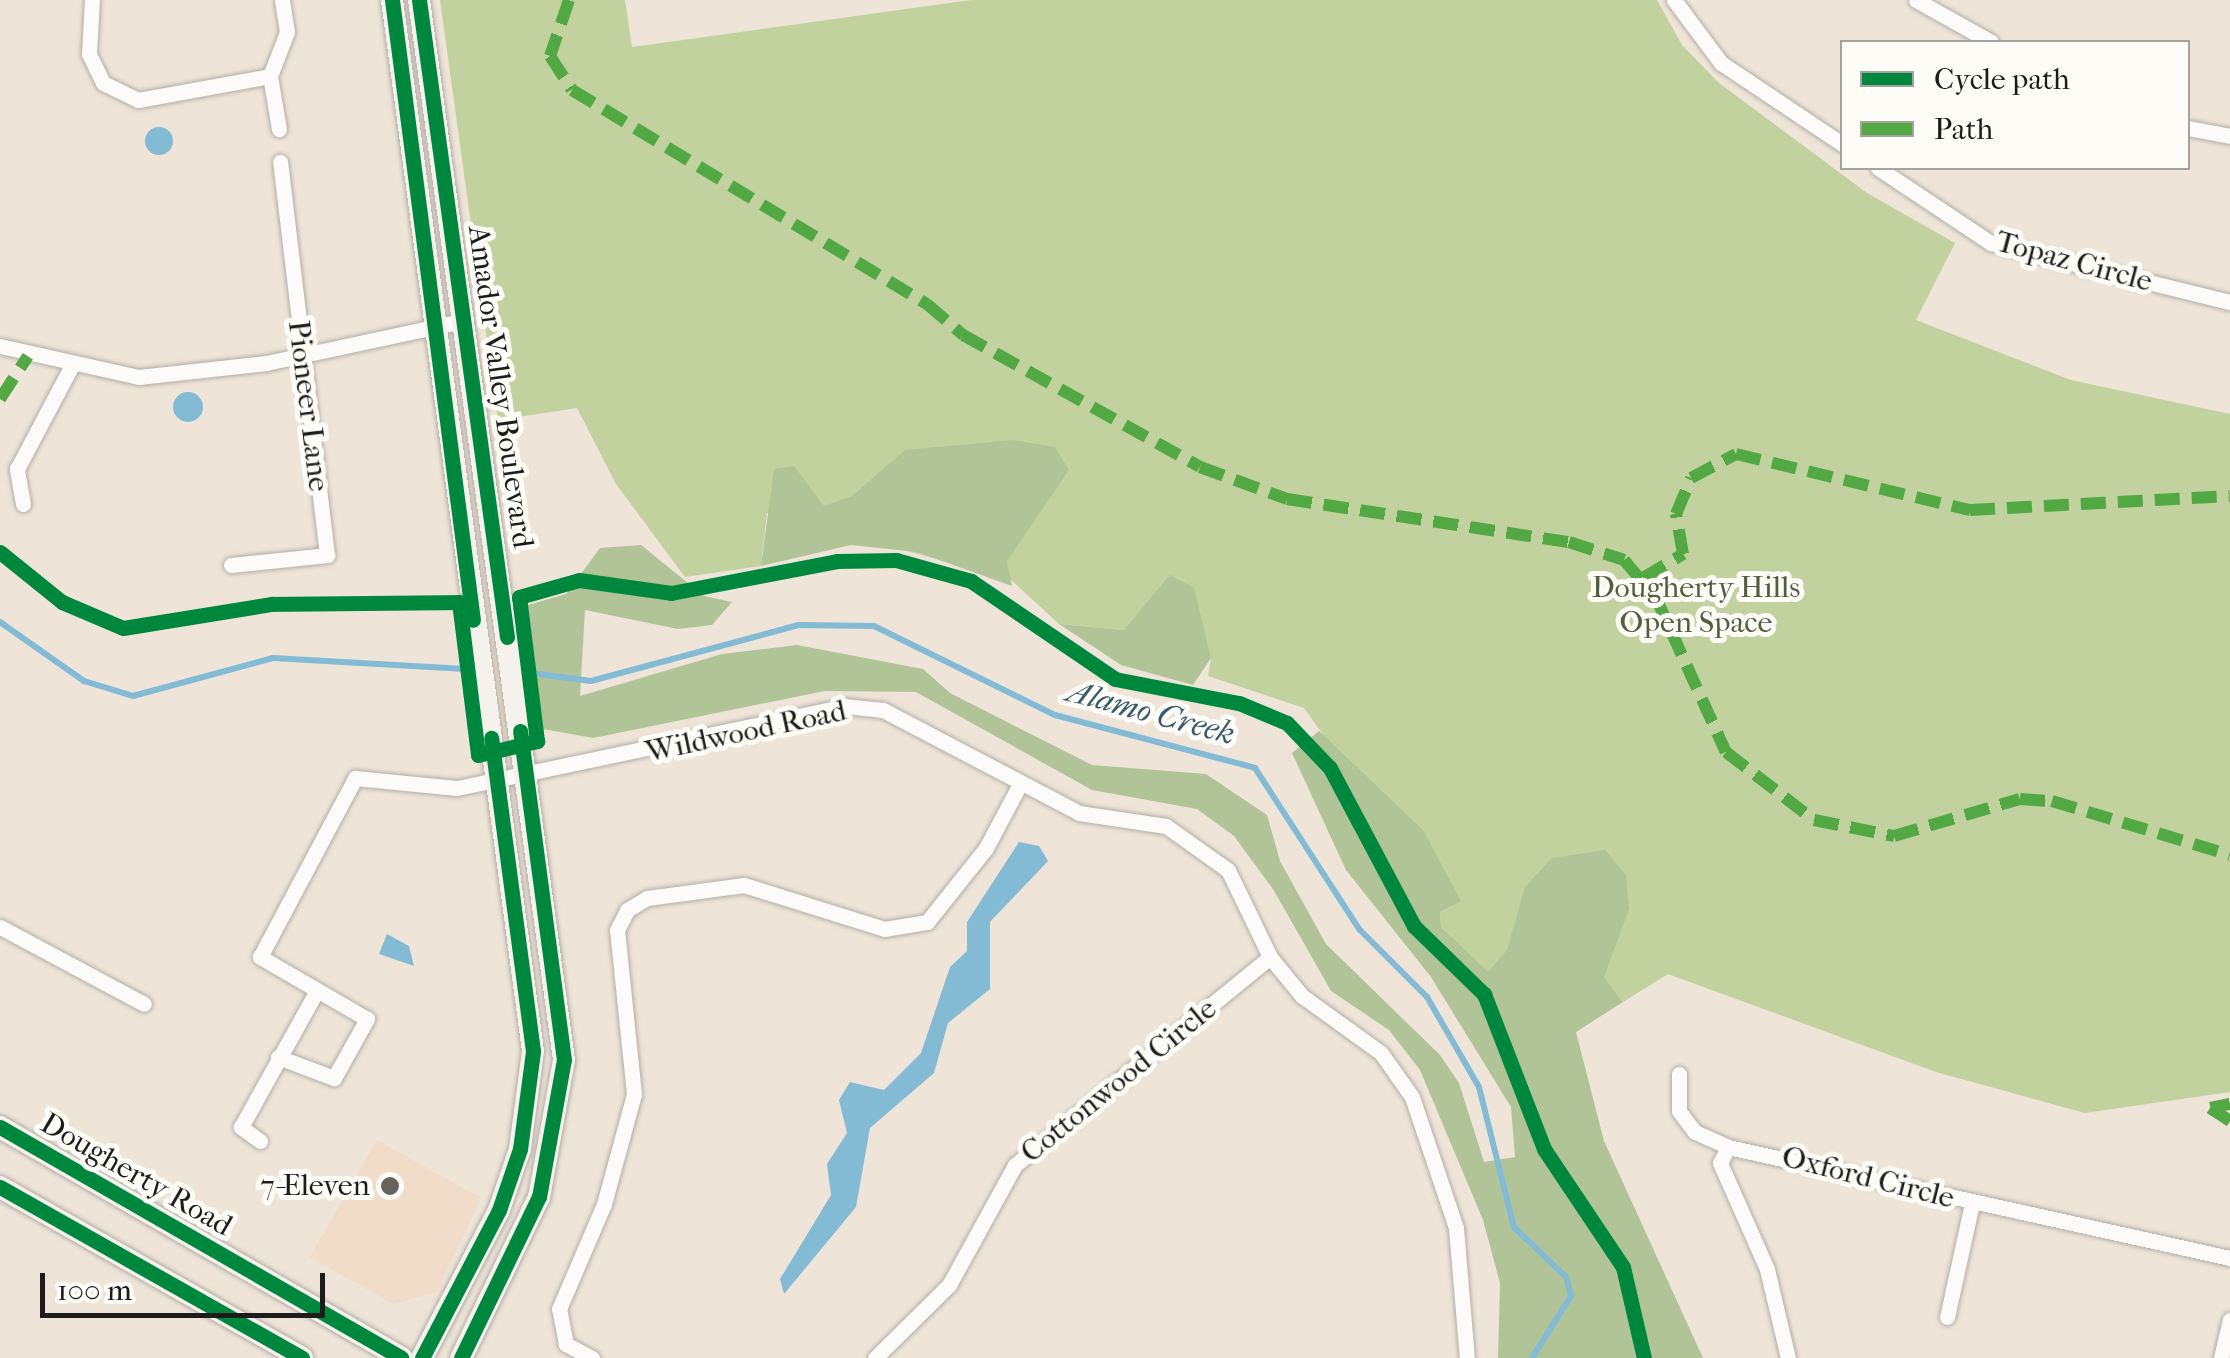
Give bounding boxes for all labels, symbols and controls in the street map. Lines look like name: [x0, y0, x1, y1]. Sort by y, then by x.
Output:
legend: [1840, 40, 2190, 170]
text: Cycle path: [1934, 62, 2070, 97]
text: Path: [1934, 112, 1993, 147]
street label: Amador Valley Boulevard: [460, 224, 540, 550]
street label: Topaz Circle: [1992, 224, 2156, 300]
street label: Pioneer Lane: [280, 318, 336, 494]
park label: Dougherty Hills Open Space: [1592, 570, 1800, 640]
water label: Alamo Creek: [1063, 672, 1239, 754]
street label: Wildwood Road: [642, 693, 850, 771]
street label: Cottonwood Circle: [1014, 991, 1224, 1171]
street label: Dougherty Road: [34, 1106, 238, 1244]
street label: Oxford Circle: [1778, 1139, 1958, 1217]
place label: 7-Eleven: [260, 1168, 370, 1204]
marker: 7-Eleven: [379, 1175, 401, 1197]
scale bar: [45, 1253, 330, 1315]
text: 100 m: [57, 1273, 132, 1308]

